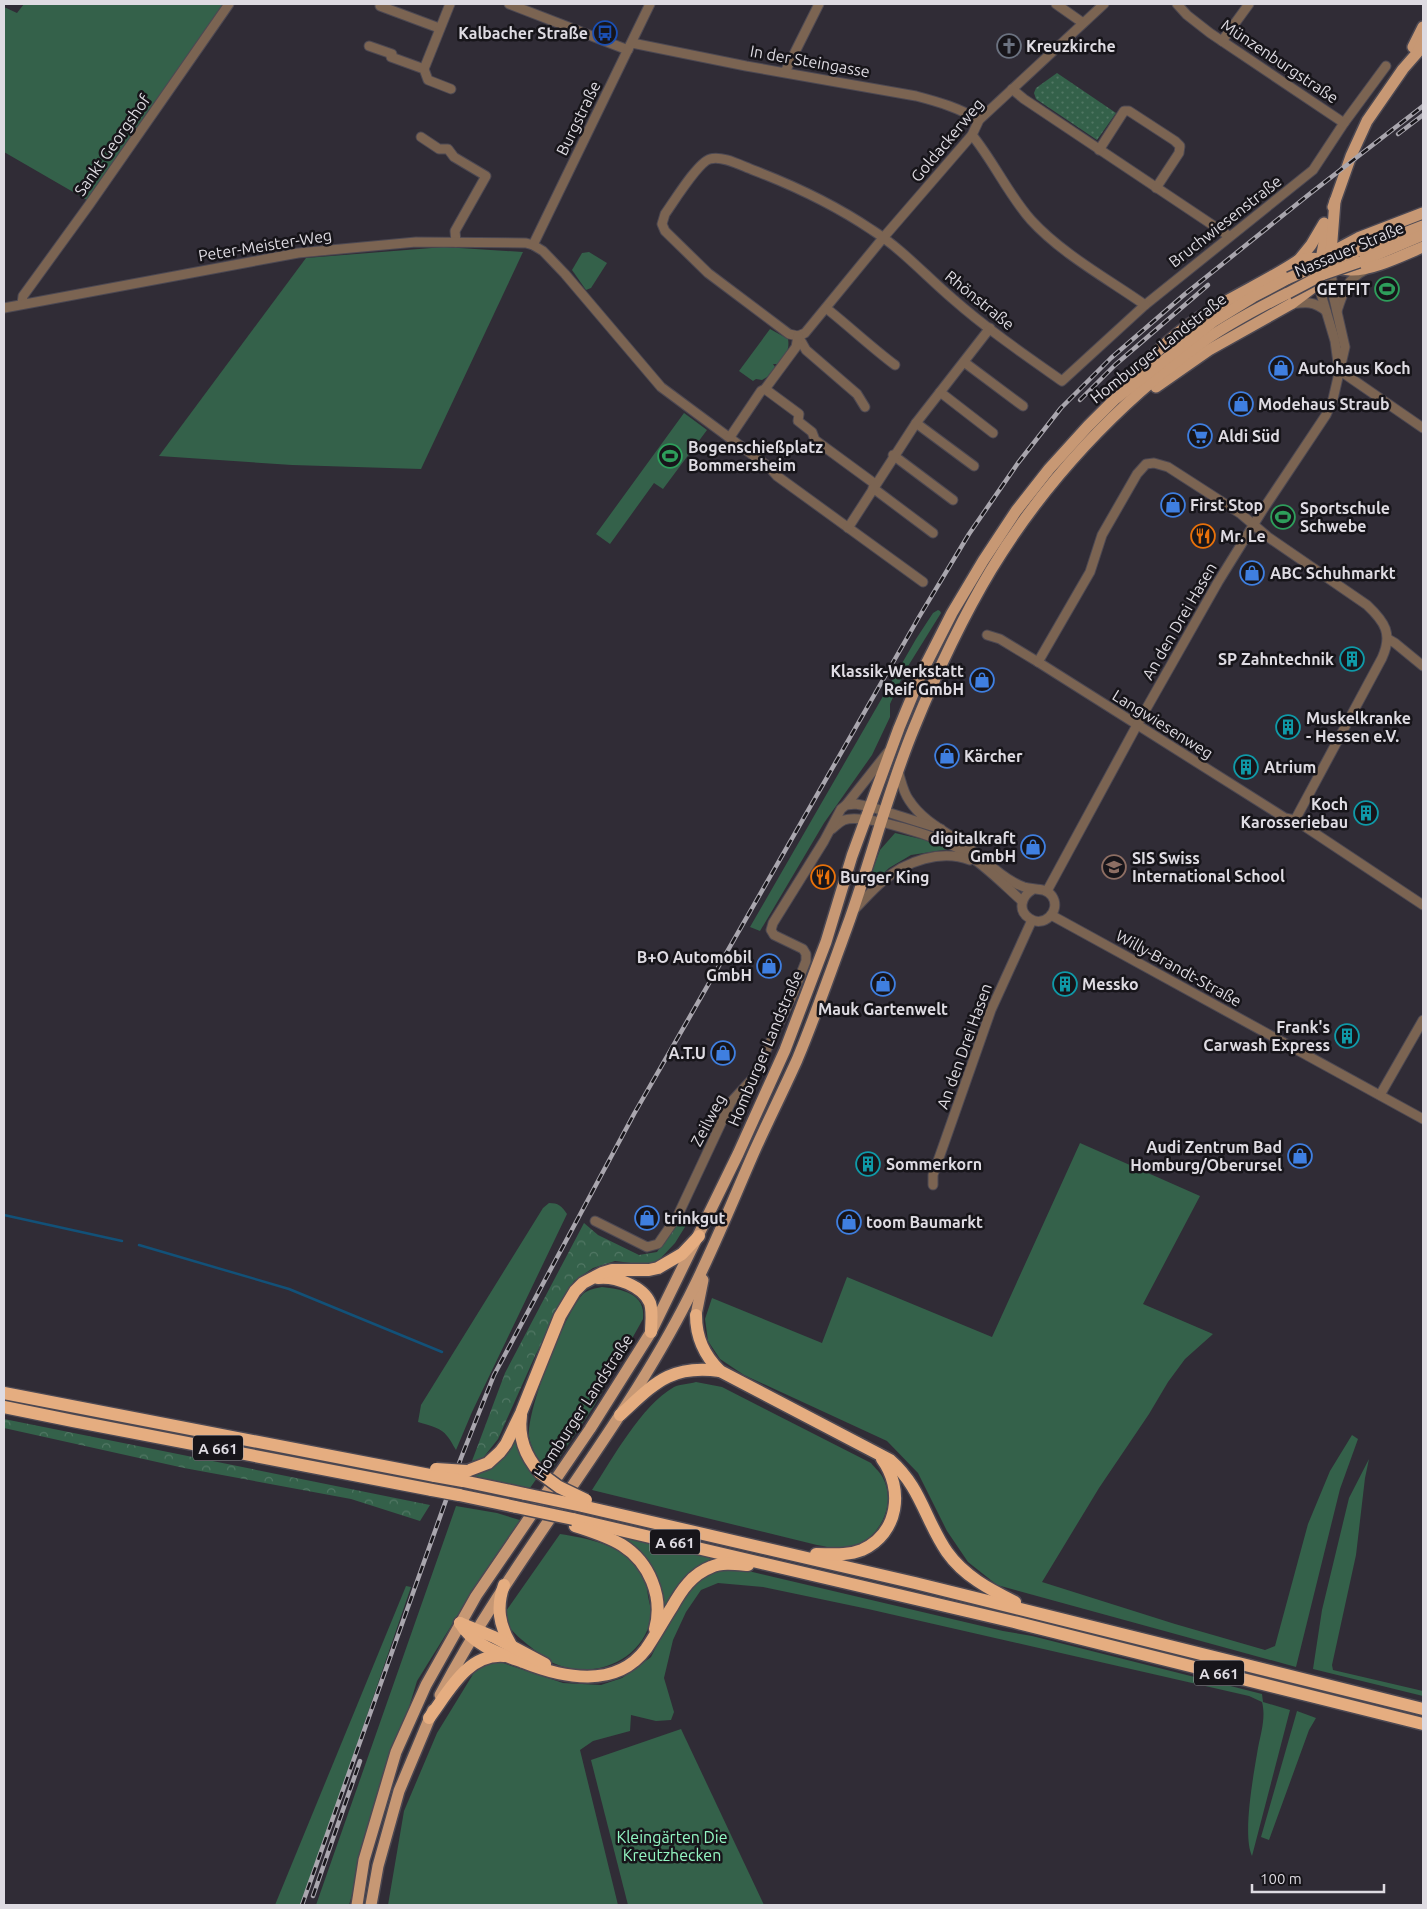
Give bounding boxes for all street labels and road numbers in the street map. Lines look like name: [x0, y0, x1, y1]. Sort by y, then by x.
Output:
street label: Münzenburgstraße: [1218, 15, 1342, 107]
street label: In der Steingasse: [749, 42, 871, 80]
street label: Burgstraße: [552, 78, 604, 158]
street label: Sankt Georgshof: [70, 90, 154, 199]
street label: Goldackerweg: [907, 95, 987, 185]
street label: Bruchwiesenstraße: [1165, 171, 1285, 271]
street label: Nassauer Straße: [1292, 218, 1406, 280]
street label: Peter-Meister-Weg: [197, 226, 333, 264]
street label: Rhönstraße: [942, 267, 1018, 333]
street label: Homburger Landstraße: [1086, 289, 1230, 407]
street label: An den Drei Hasen: [1138, 559, 1220, 683]
street label: Langwiesenweg: [1109, 686, 1217, 762]
street label: Willy-Brandt-Straße: [1113, 926, 1245, 1010]
street label: Homburger Landstraße: [724, 967, 806, 1129]
street label: An den Drei Hasen: [933, 981, 995, 1111]
street label: Zeilweg: [687, 1091, 729, 1149]
street label: Homburger Landstraße: [530, 1331, 636, 1481]
road number: A 661: [193, 1436, 243, 1460]
road number: A 661: [650, 1530, 700, 1554]
road number: A 661: [1194, 1660, 1244, 1686]

